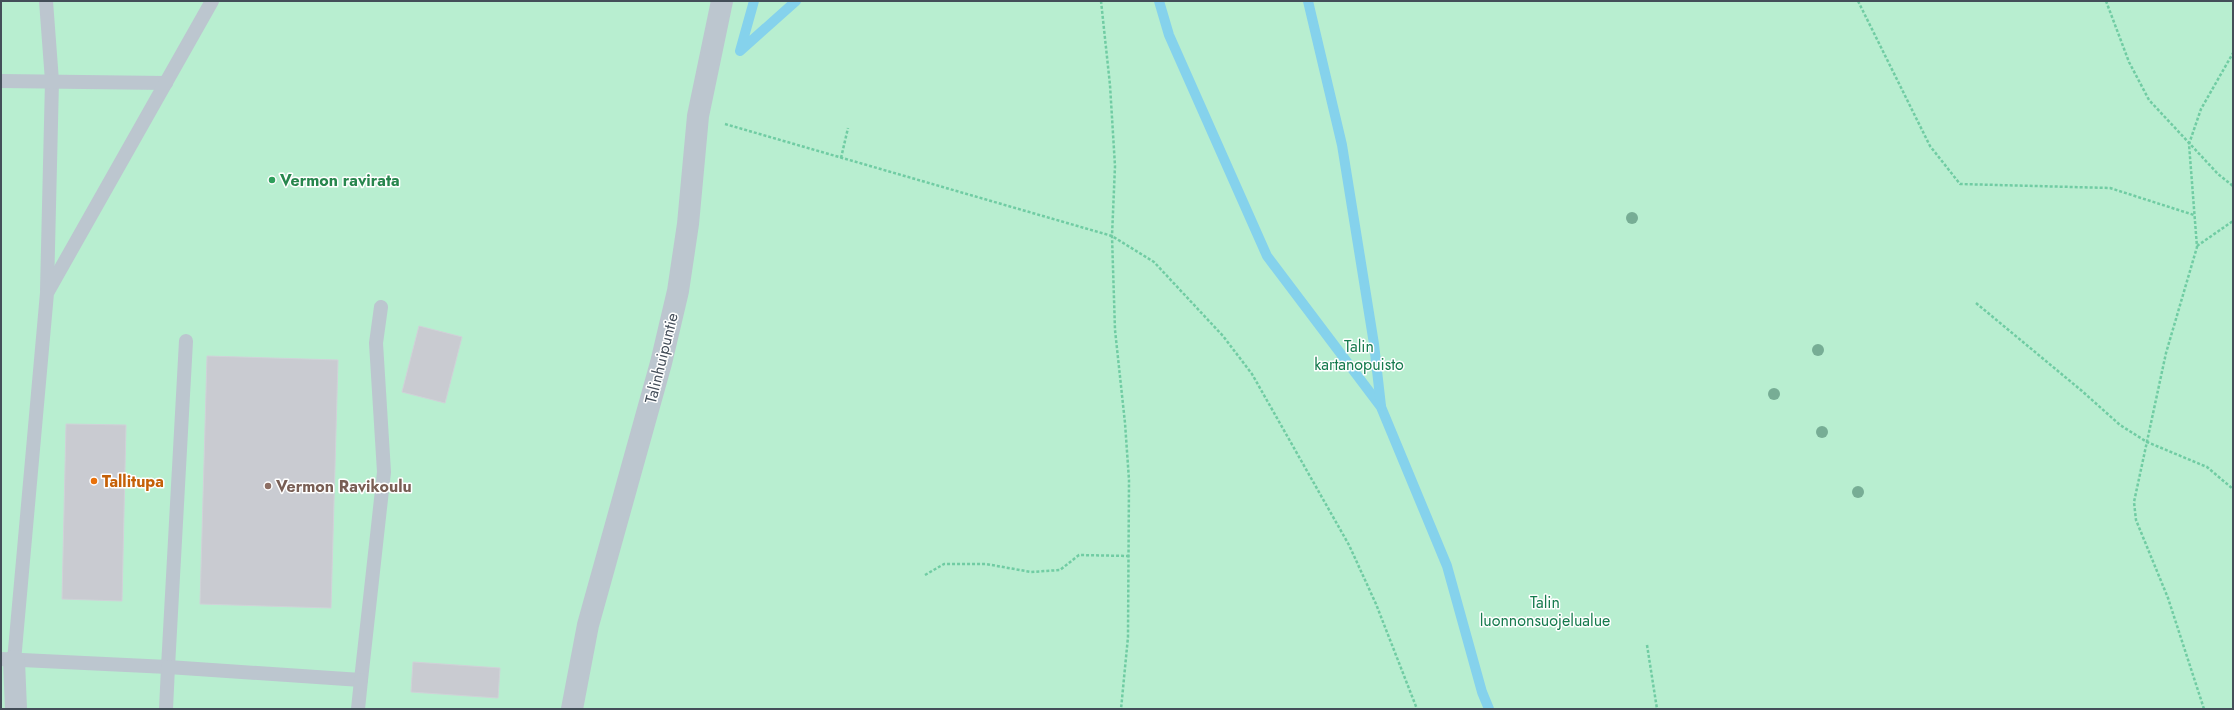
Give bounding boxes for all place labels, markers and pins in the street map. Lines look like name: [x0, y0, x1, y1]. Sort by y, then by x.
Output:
place label: Vermon ravirata: [279, 169, 400, 192]
marker: Vermon ravirata: [267, 175, 277, 185]
place label: Tallitupa: [102, 470, 164, 493]
place label: Vermon Ravikoulu: [275, 475, 412, 498]
marker: Tallitupa: [89, 476, 99, 486]
marker: Vermon Ravikoulu: [263, 481, 273, 491]

